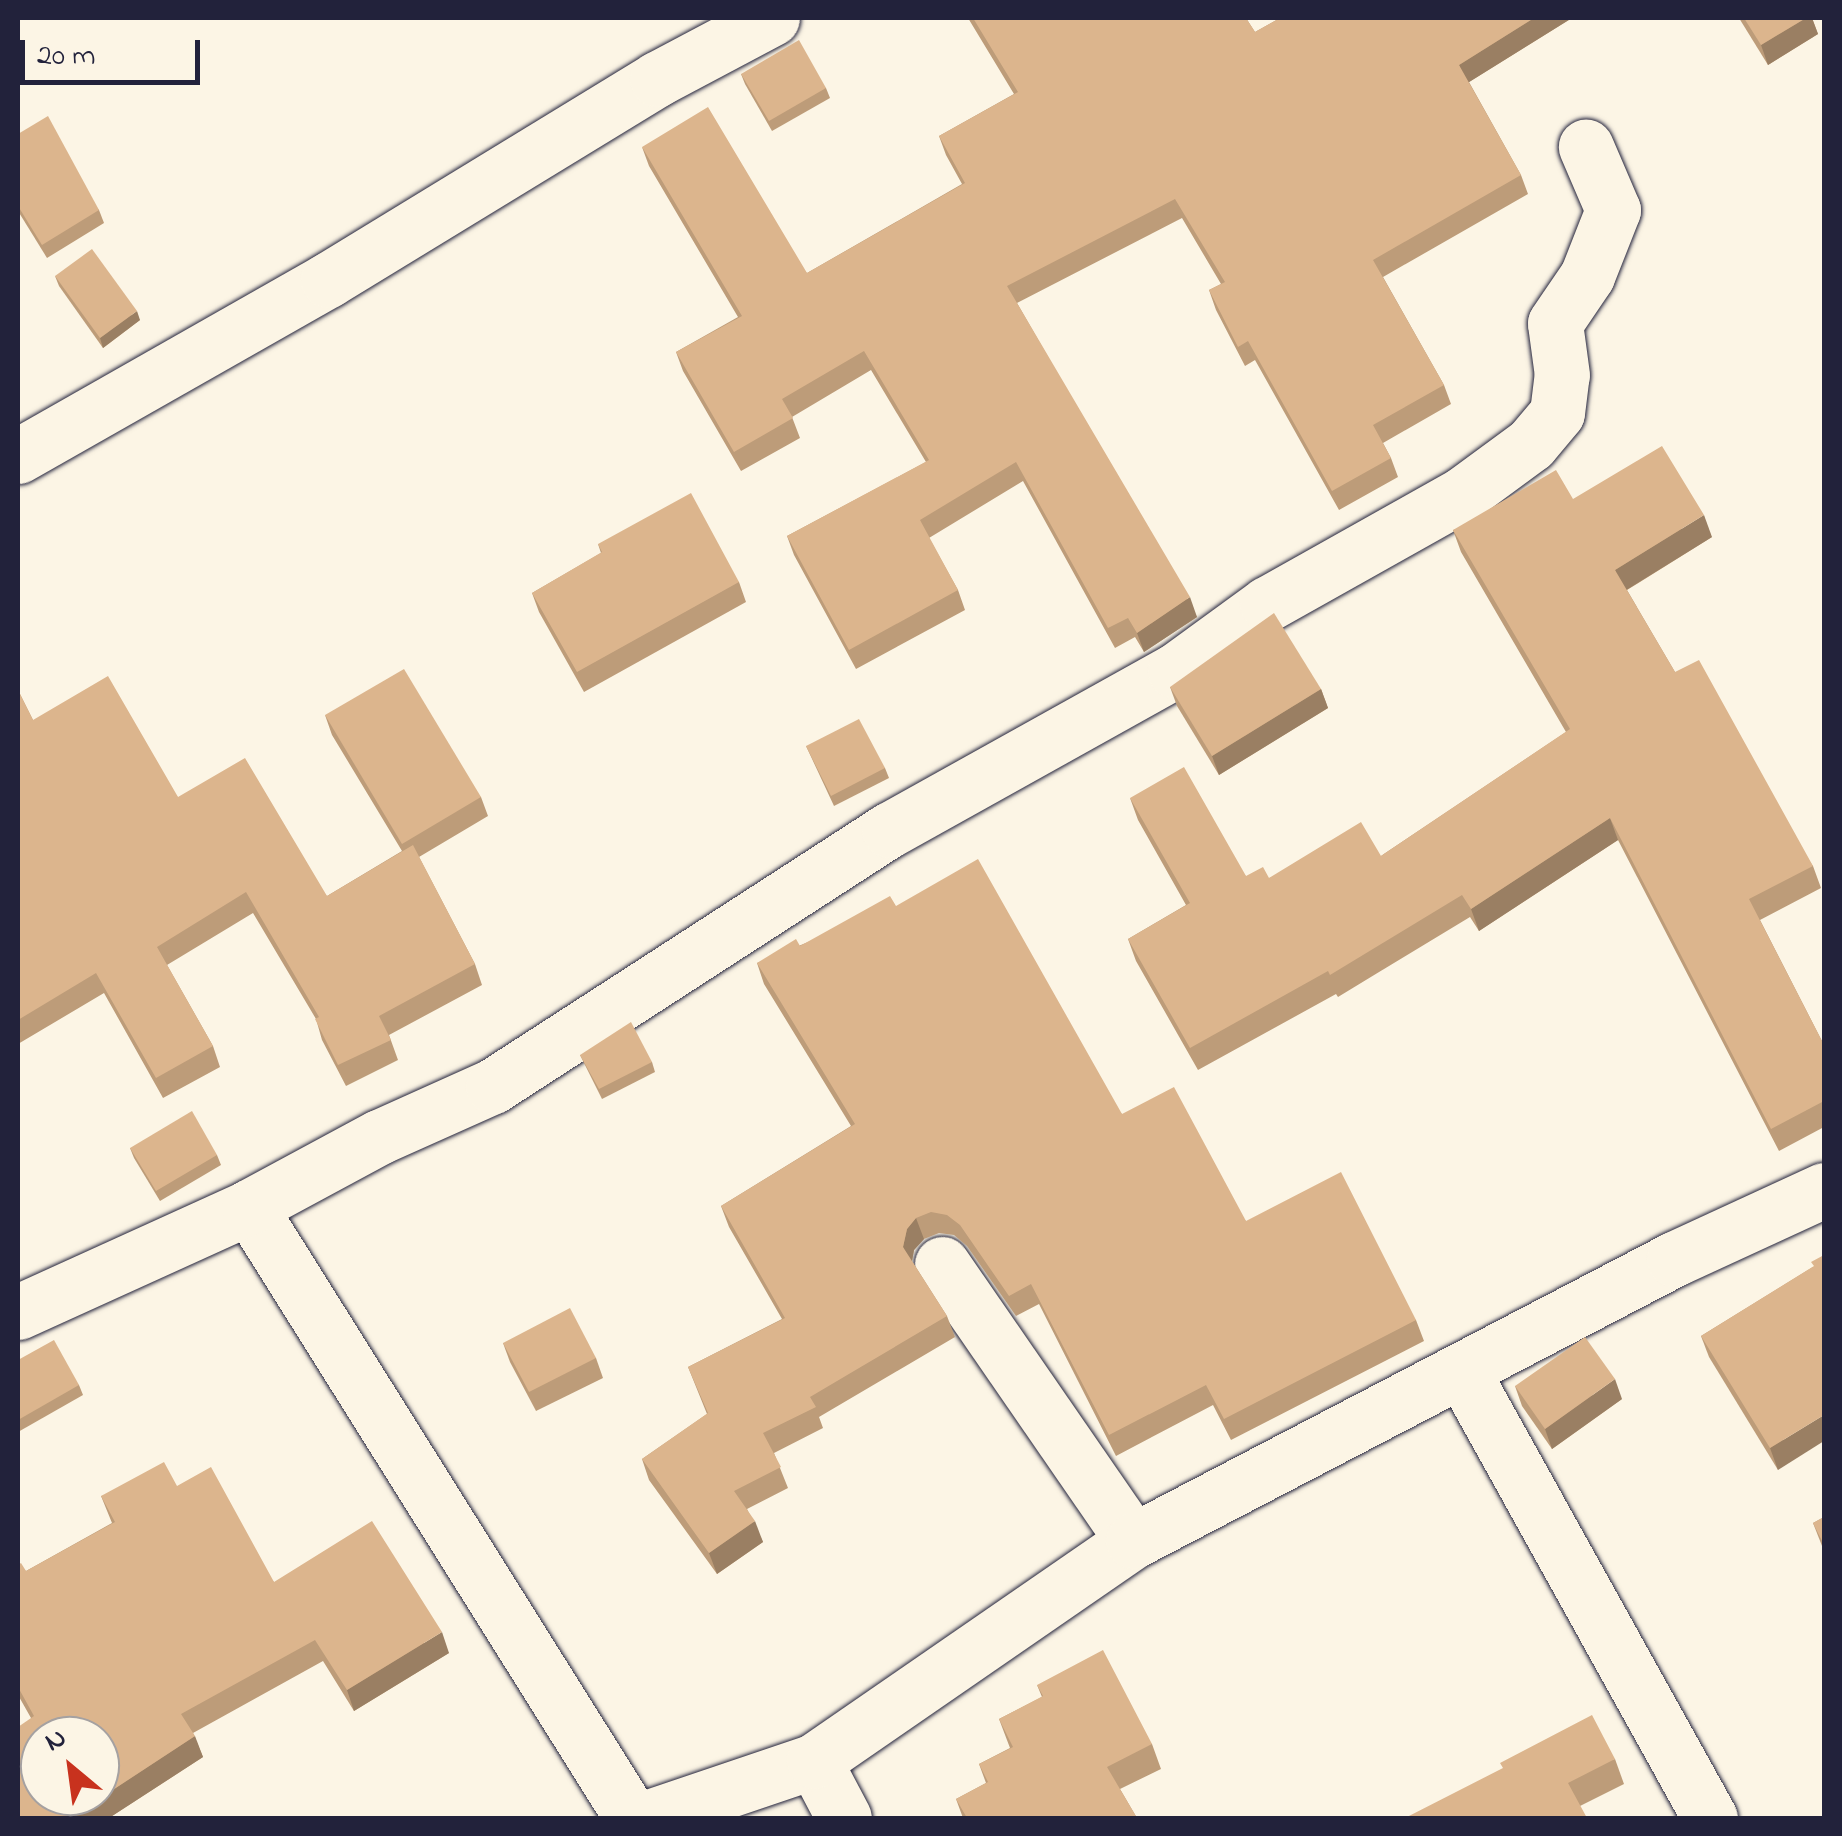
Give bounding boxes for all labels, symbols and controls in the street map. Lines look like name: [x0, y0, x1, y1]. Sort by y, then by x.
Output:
scale bar: [25, 20, 205, 82]
text: 20 m: [37, 35, 96, 79]
north arrow: [20, 1716, 120, 1816]
text: N: [38, 1719, 74, 1764]

